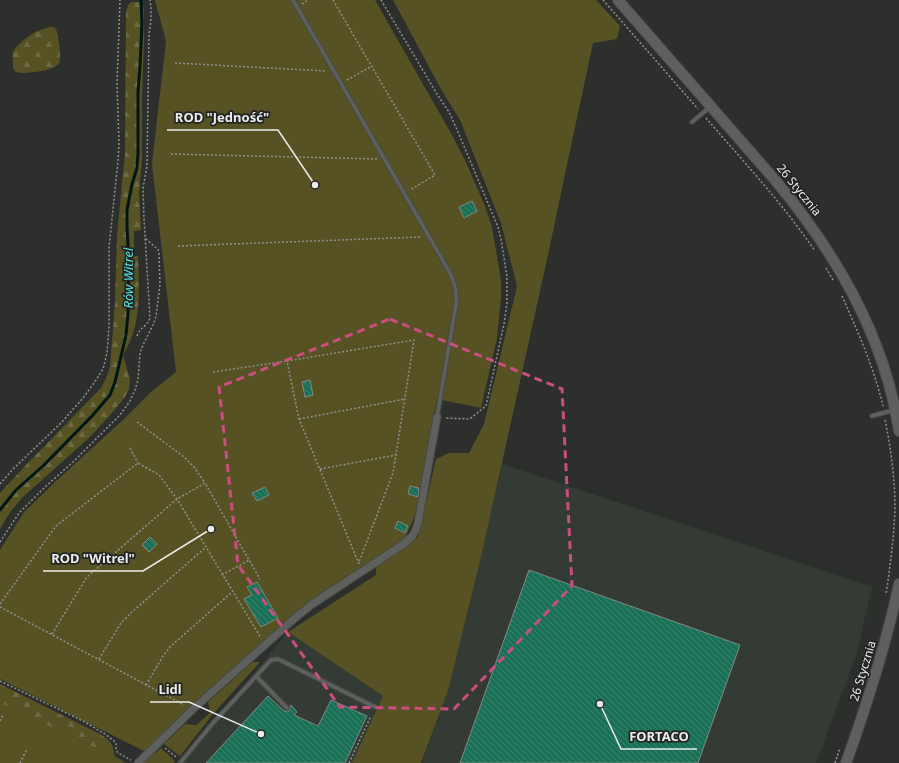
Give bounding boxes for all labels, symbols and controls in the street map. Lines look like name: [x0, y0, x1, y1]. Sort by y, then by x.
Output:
callout: ROD "Jedność": [167, 105, 278, 130]
text: ROD "Jedność": [175, 108, 269, 126]
street label: 26 Stycznia: [773, 160, 826, 219]
water label: Rów Witrel: [119, 247, 137, 308]
callout: ROD "Witrel": [43, 546, 143, 571]
text: ROD "Witrel": [51, 549, 135, 567]
street label: 26 Stycznia: [845, 638, 880, 703]
callout: Lidl: [150, 677, 189, 702]
text: Lidl: [158, 680, 182, 698]
callout: FORTACO: [621, 724, 697, 749]
text: FORTACO: [629, 727, 689, 745]

